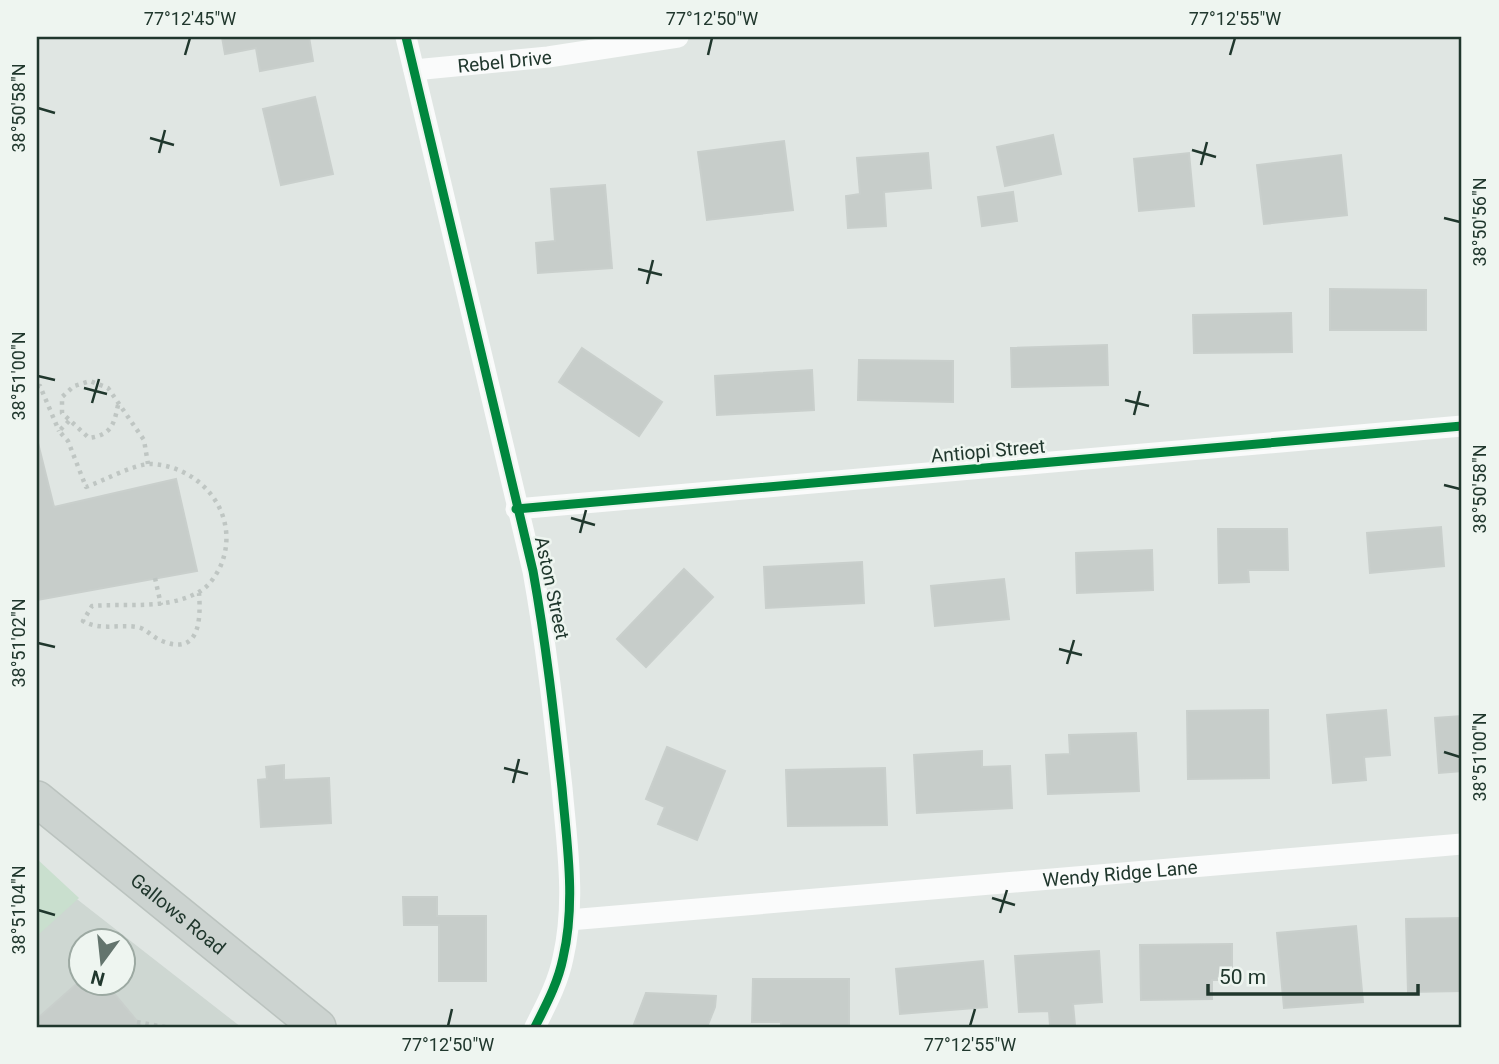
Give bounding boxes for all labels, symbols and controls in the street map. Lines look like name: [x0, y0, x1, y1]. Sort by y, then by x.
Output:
text: 77°12'45"W: [144, 8, 236, 29]
text: 77°12'50"W: [666, 8, 758, 29]
text: 77°12'55"W: [1189, 8, 1281, 29]
street label: Rebel Drive: [456, 45, 553, 77]
text: 38°50'58"N: [8, 63, 29, 153]
text: 38°50'56"N: [1469, 177, 1490, 267]
text: 38°51'00"N: [8, 331, 29, 421]
street label: Antiopi Street: [930, 435, 1046, 467]
text: 38°50'58"N: [1469, 444, 1490, 534]
street label: Aston Street: [530, 535, 574, 641]
text: 38°51'02"N: [8, 598, 29, 688]
text: 38°51'00"N: [1469, 712, 1490, 802]
street label: Wendy Ridge Lane: [1042, 855, 1198, 891]
text: 38°51'04"N: [8, 865, 29, 955]
street label: Gallows Road: [126, 868, 231, 959]
north arrow: [66, 928, 136, 998]
scale bar: [1208, 952, 1418, 996]
text: N: [88, 965, 107, 991]
text: 50 m: [1219, 965, 1266, 989]
text: 77°12'50"W: [402, 1034, 494, 1055]
text: 77°12'55"W: [924, 1034, 1016, 1055]

